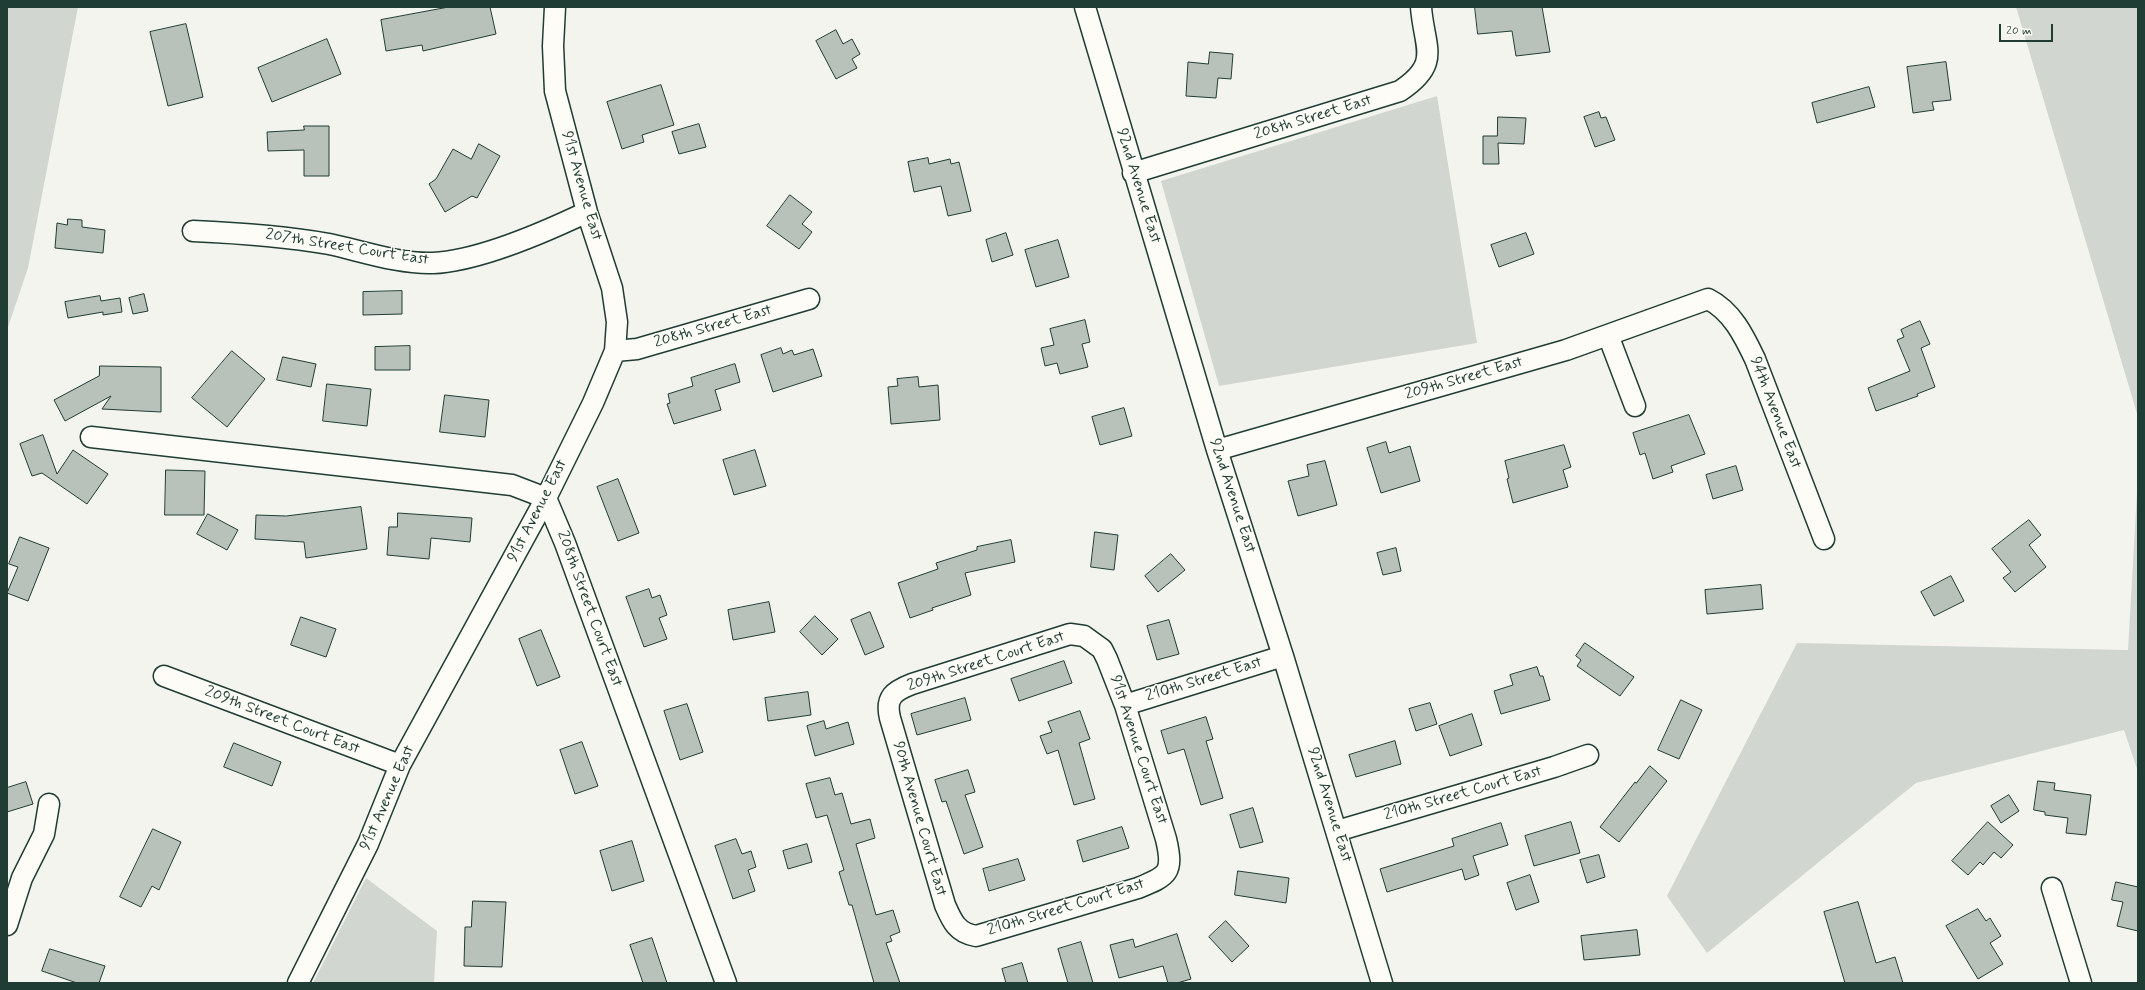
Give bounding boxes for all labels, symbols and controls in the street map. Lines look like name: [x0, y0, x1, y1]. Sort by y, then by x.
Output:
scale bar: [2001, 16, 2055, 42]
text: 20 m: [2006, 23, 2032, 39]
street label: 208th Street East: [1252, 91, 1374, 145]
street label: 92nd Avenue East: [1111, 126, 1165, 246]
street label: 91st Avenue East: [556, 129, 606, 243]
street label: 207th Street Court East: [264, 226, 430, 270]
street label: 208th Street East: [652, 301, 774, 353]
street label: 209th Street East: [1403, 353, 1525, 405]
street label: 94th Avenue East: [1745, 354, 1805, 472]
street label: 92nd Avenue East: [1204, 436, 1260, 556]
street label: 91st Avenue East: [504, 456, 572, 566]
street label: 208th Street Court East: [552, 528, 626, 690]
street label: 209th Street Court East: [905, 627, 1067, 697]
street label: 210th Street East: [1144, 653, 1264, 707]
street label: 91st Avenue Court East: [1105, 673, 1171, 827]
street label: 209th Street Court East: [202, 683, 362, 759]
street label: 90th Avenue Court East: [888, 739, 950, 899]
street label: 91st Avenue East: [356, 743, 420, 853]
street label: 92nd Avenue East: [1302, 745, 1356, 865]
street label: 210th Street Court East: [1382, 762, 1544, 826]
street label: 210th Street Court East: [985, 875, 1147, 941]

